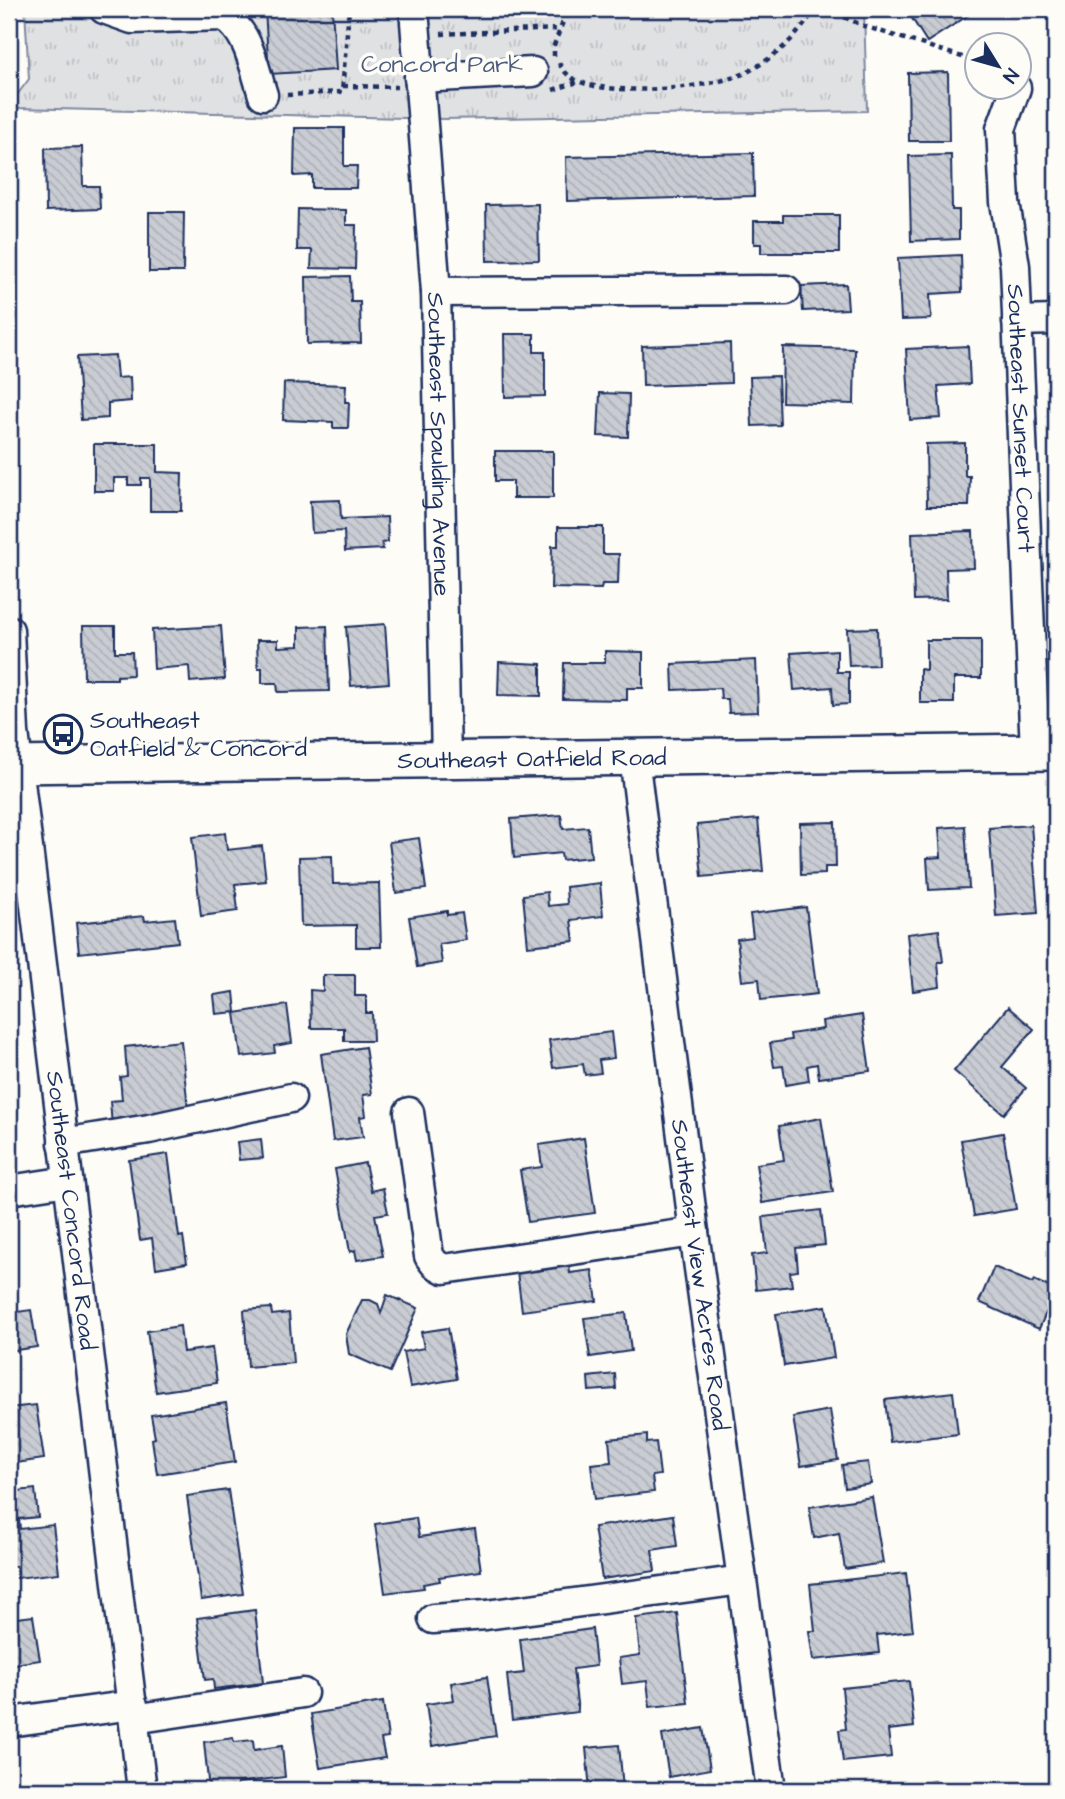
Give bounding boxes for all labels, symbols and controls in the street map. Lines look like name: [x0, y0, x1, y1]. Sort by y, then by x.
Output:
north arrow: [964, 32, 1034, 102]
park label: Concord Park: [361, 48, 523, 82]
text: N: [996, 62, 1025, 88]
street label: Southeast Sunset Court: [998, 283, 1043, 554]
street label: Southeast Spaulding Avenue: [418, 292, 458, 597]
place label: Southeast Oatfield & Concord: [90, 704, 307, 766]
bus stop icon: Southeast Oatfield & Concord: [42, 713, 84, 755]
street label: Southeast Oatfield Road: [397, 741, 667, 778]
street label: Southeast Concord Road: [37, 1069, 105, 1352]
street label: Southeast View Acres Road: [662, 1117, 737, 1433]

